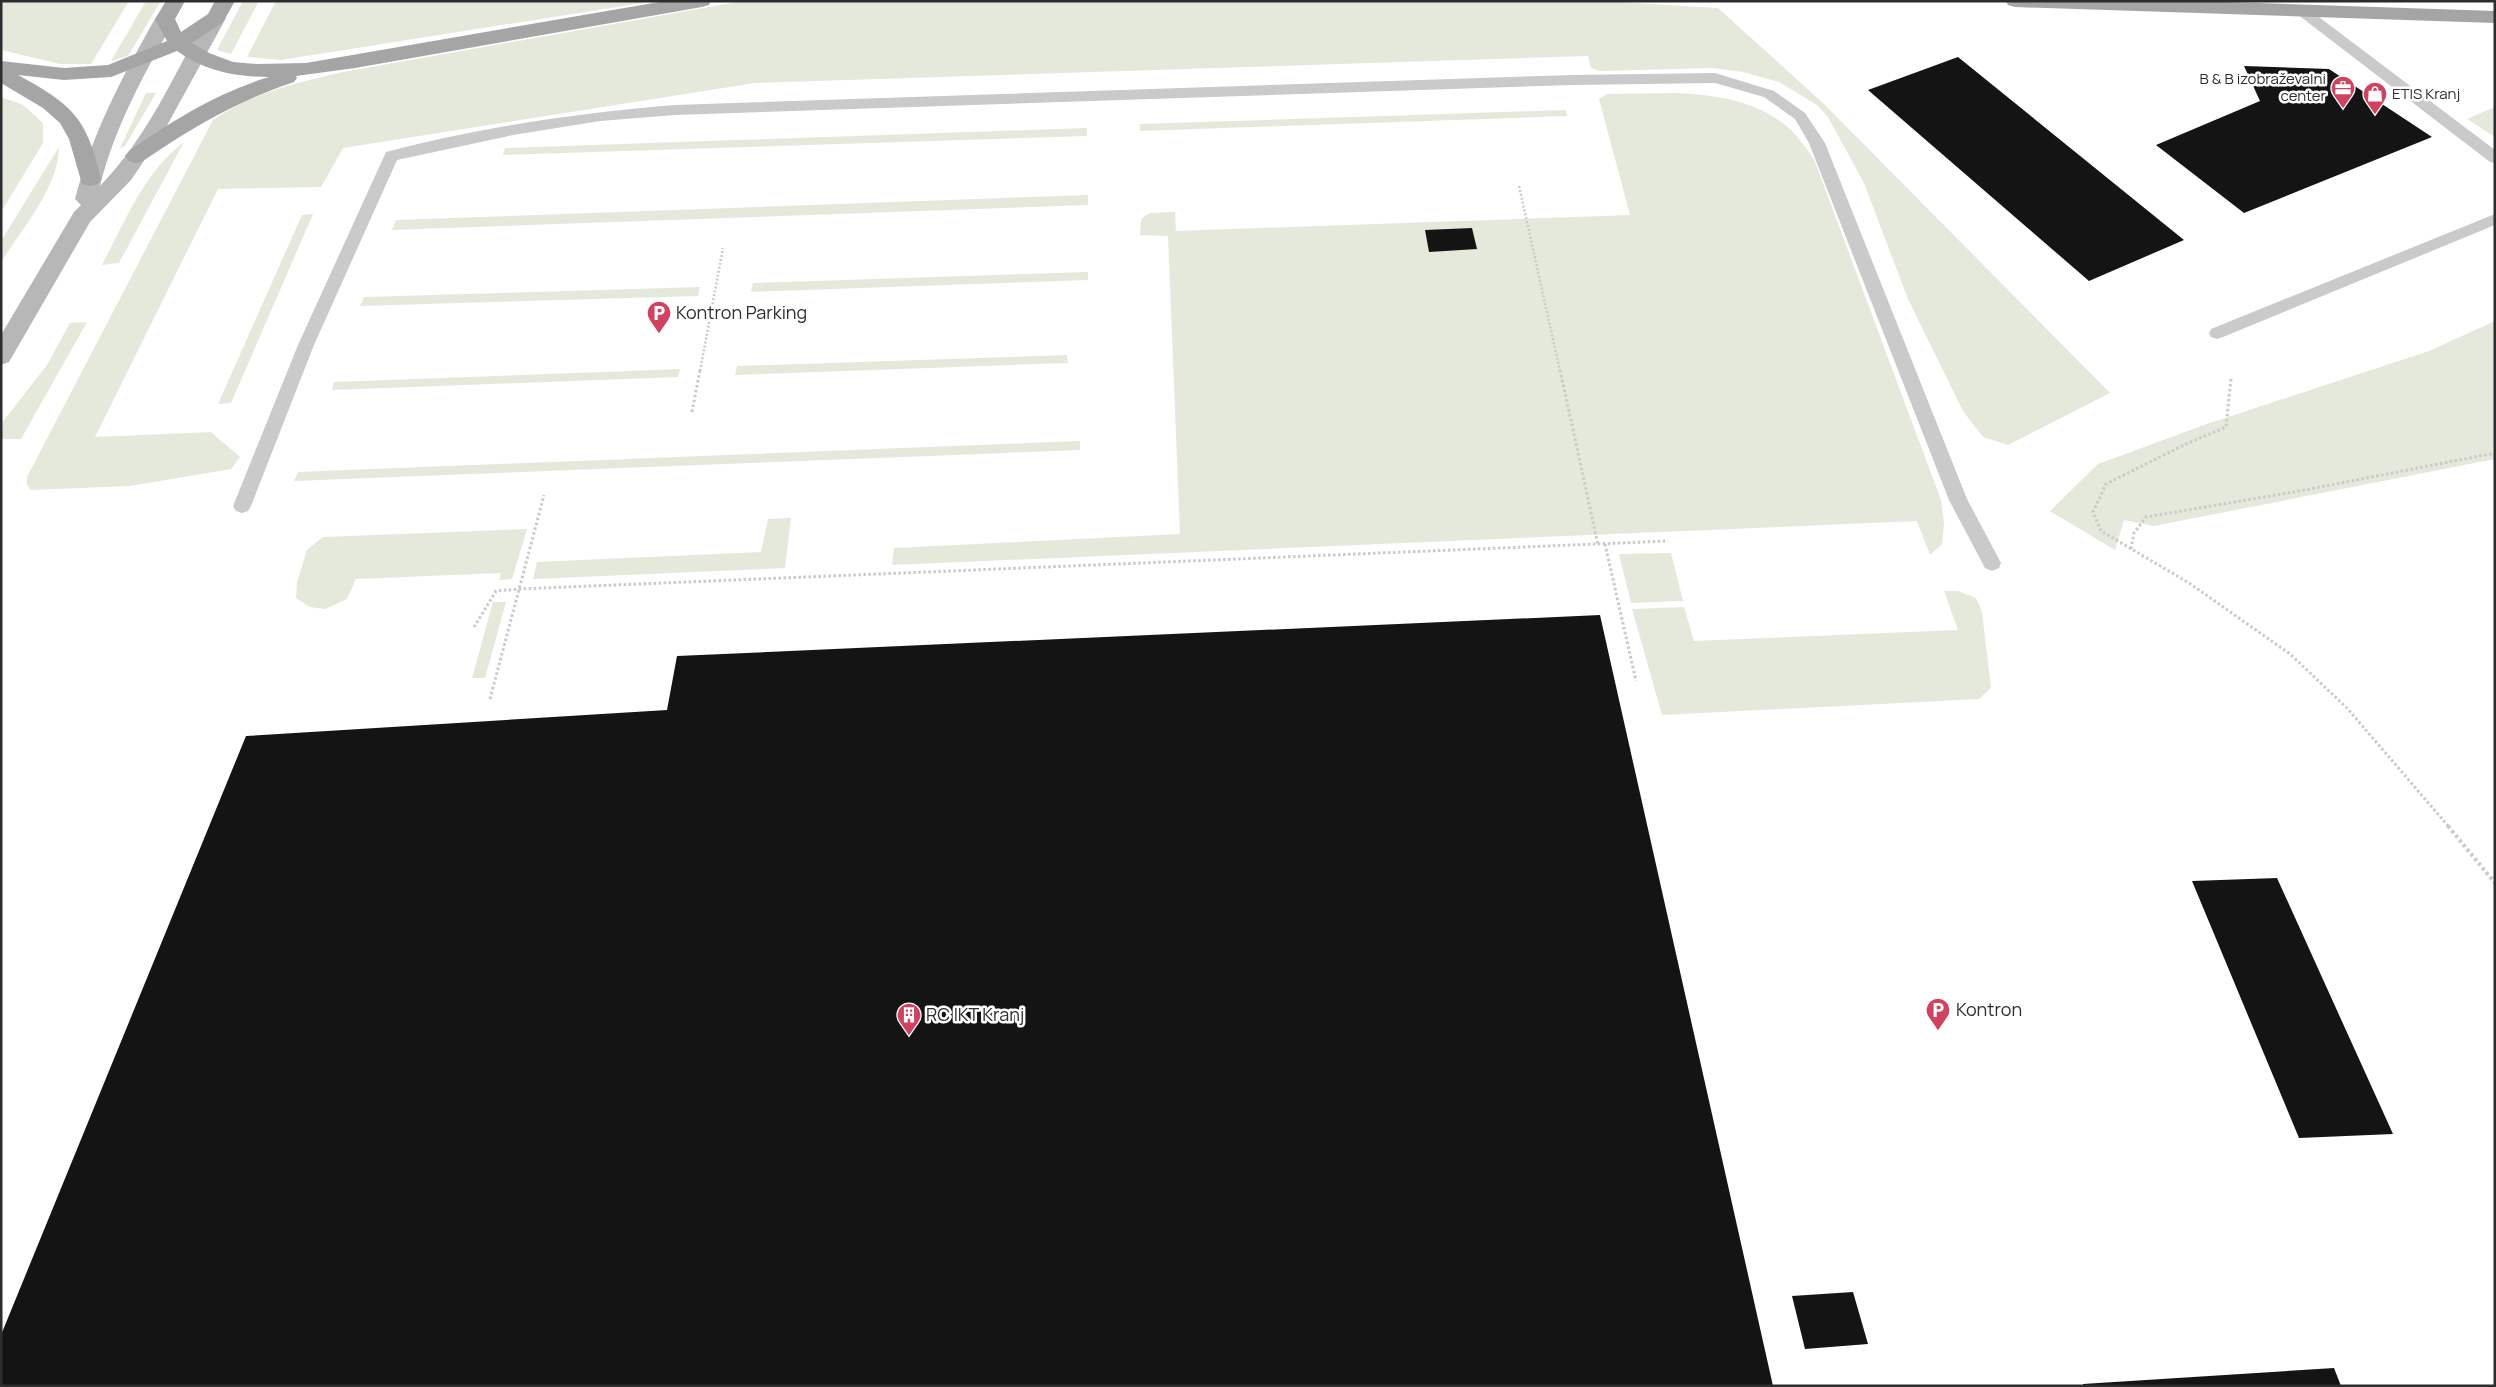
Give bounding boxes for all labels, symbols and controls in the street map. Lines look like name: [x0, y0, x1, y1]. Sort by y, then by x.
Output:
place label: B & B izobraževalni center: [2200, 68, 2327, 106]
office icon: B & B izobraževalni center: [2330, 75, 2356, 109]
shop icon: ETIS Kranj: [2362, 81, 2388, 115]
place label: ETIS Kranj: [2392, 83, 2460, 104]
parking icon: Kontron Parking: [646, 300, 672, 334]
place label: Kontron Parking: [676, 300, 807, 324]
parking icon: Kontron: [1925, 997, 1951, 1031]
place label: Kontron: [1956, 997, 2022, 1021]
building icon: RC IKT Kranj: [896, 1002, 922, 1036]
place label: RC IKT Kranj: [926, 1002, 1024, 1026]

